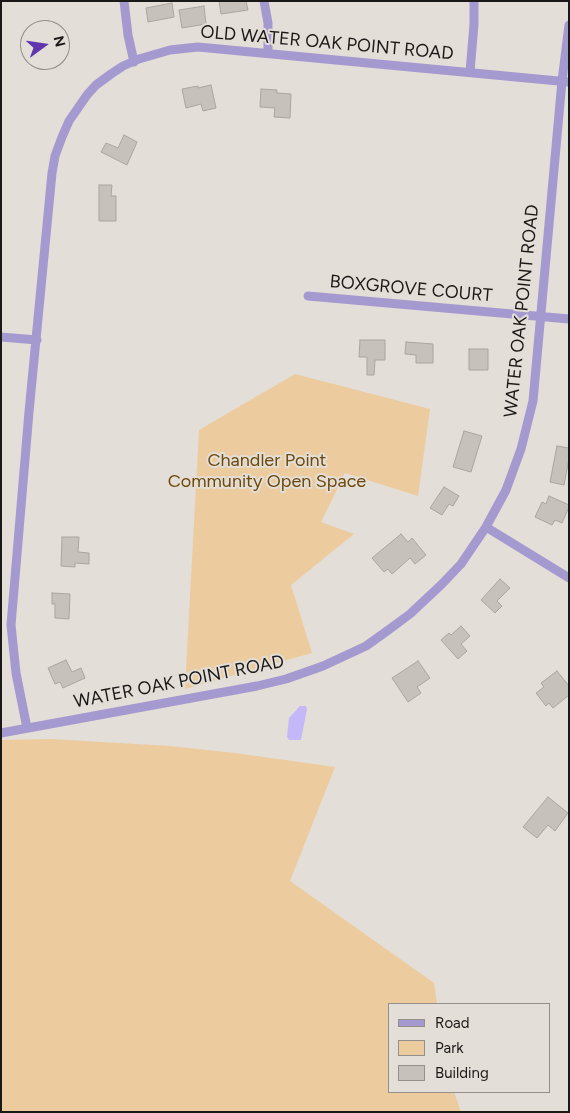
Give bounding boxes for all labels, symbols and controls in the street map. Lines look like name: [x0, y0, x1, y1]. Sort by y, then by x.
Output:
north arrow: [20, 20, 70, 70]
street label: OLD WATER OAK POINT ROAD: [200, 21, 454, 65]
text: N: [50, 34, 69, 49]
street label: WATER OAK POINT ROAD: [500, 204, 544, 418]
street label: BOXGROVE COURT: [329, 271, 493, 307]
park label: Chandler Point Community Open Space: [168, 450, 366, 492]
street label: WATER OAK POINT ROAD: [72, 651, 286, 713]
legend: [388, 1003, 550, 1093]
text: Road: [435, 1014, 470, 1032]
text: Park: [435, 1039, 464, 1057]
text: Building: [435, 1064, 489, 1082]

